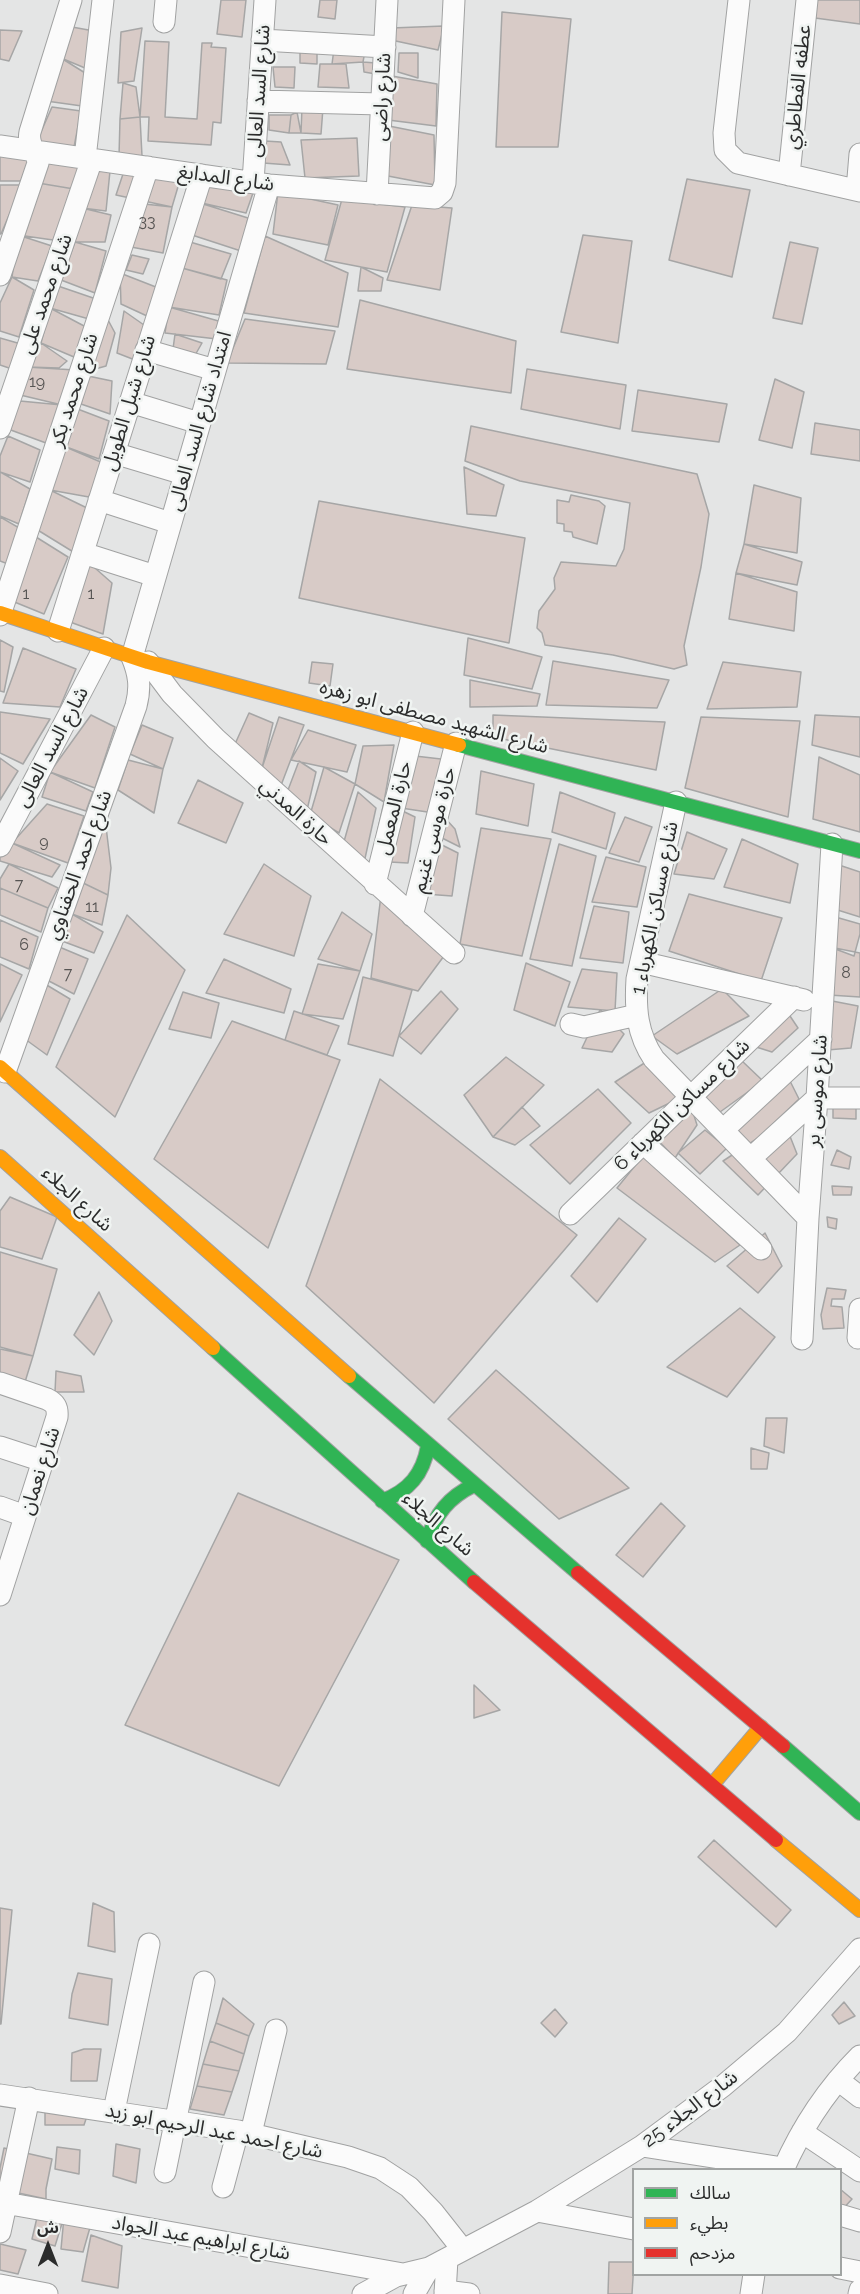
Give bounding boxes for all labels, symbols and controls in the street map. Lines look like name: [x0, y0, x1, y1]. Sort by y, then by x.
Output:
street label: عطفه الفطاطري: [780, 23, 816, 151]
street label: شارع السد العالى: [242, 24, 276, 158]
street label: شارع راضى: [368, 52, 396, 142]
street label: شارع المدابغ: [176, 159, 276, 197]
house number: 33: [138, 212, 156, 232]
street label: شارع محمد على: [14, 231, 78, 357]
street label: امتداد شارع السد العالى: [163, 328, 237, 514]
street label: شارع محمد بكر: [44, 330, 104, 450]
street label: شارع شبل الطويل: [97, 332, 161, 474]
house number: 19: [29, 372, 45, 392]
house number: 1: [23, 584, 29, 604]
house number: 1: [88, 584, 94, 604]
street label: شارع الشهيد مصطفى ابو زهره: [317, 675, 551, 759]
street label: شارع السد العالى: [10, 683, 94, 811]
street label: حارة المعمل: [371, 759, 417, 857]
street label: حارة موسى غنيم: [407, 765, 461, 895]
street label: حارة المدني: [255, 773, 337, 851]
street label: شارع احمد الحفناوي: [41, 787, 117, 943]
street label: شارع مساكن الكهرباء 1: [626, 819, 684, 997]
house number: 9: [39, 832, 49, 852]
house number: 7: [15, 875, 23, 895]
house number: 11: [85, 897, 99, 917]
house number: 6: [19, 935, 29, 955]
house number: 8: [841, 963, 851, 983]
house number: 7: [64, 964, 72, 984]
street label: شارع مساكن الكهرباء 6: [609, 1034, 755, 1176]
street label: شارع موسى بر: [801, 1034, 833, 1148]
street label: شارع الجلاء: [37, 1161, 117, 1237]
street label: شارع نعمان: [15, 1424, 65, 1518]
street label: شارع الجلاء: [397, 1486, 479, 1562]
street label: شارع الجلاء 25: [637, 2065, 743, 2153]
street label: شارع احمد عبد الرحيم ابو زيد: [103, 2098, 325, 2164]
legend: [632, 2168, 842, 2276]
text: سالك: [690, 2182, 731, 2203]
street label: شارع ابراهيم عبد الجواد: [110, 2210, 292, 2266]
text: بطيء: [690, 2212, 728, 2233]
north arrow: [18, 2216, 78, 2276]
text: ش: [37, 2218, 59, 2237]
text: مزدحم: [690, 2242, 735, 2263]

